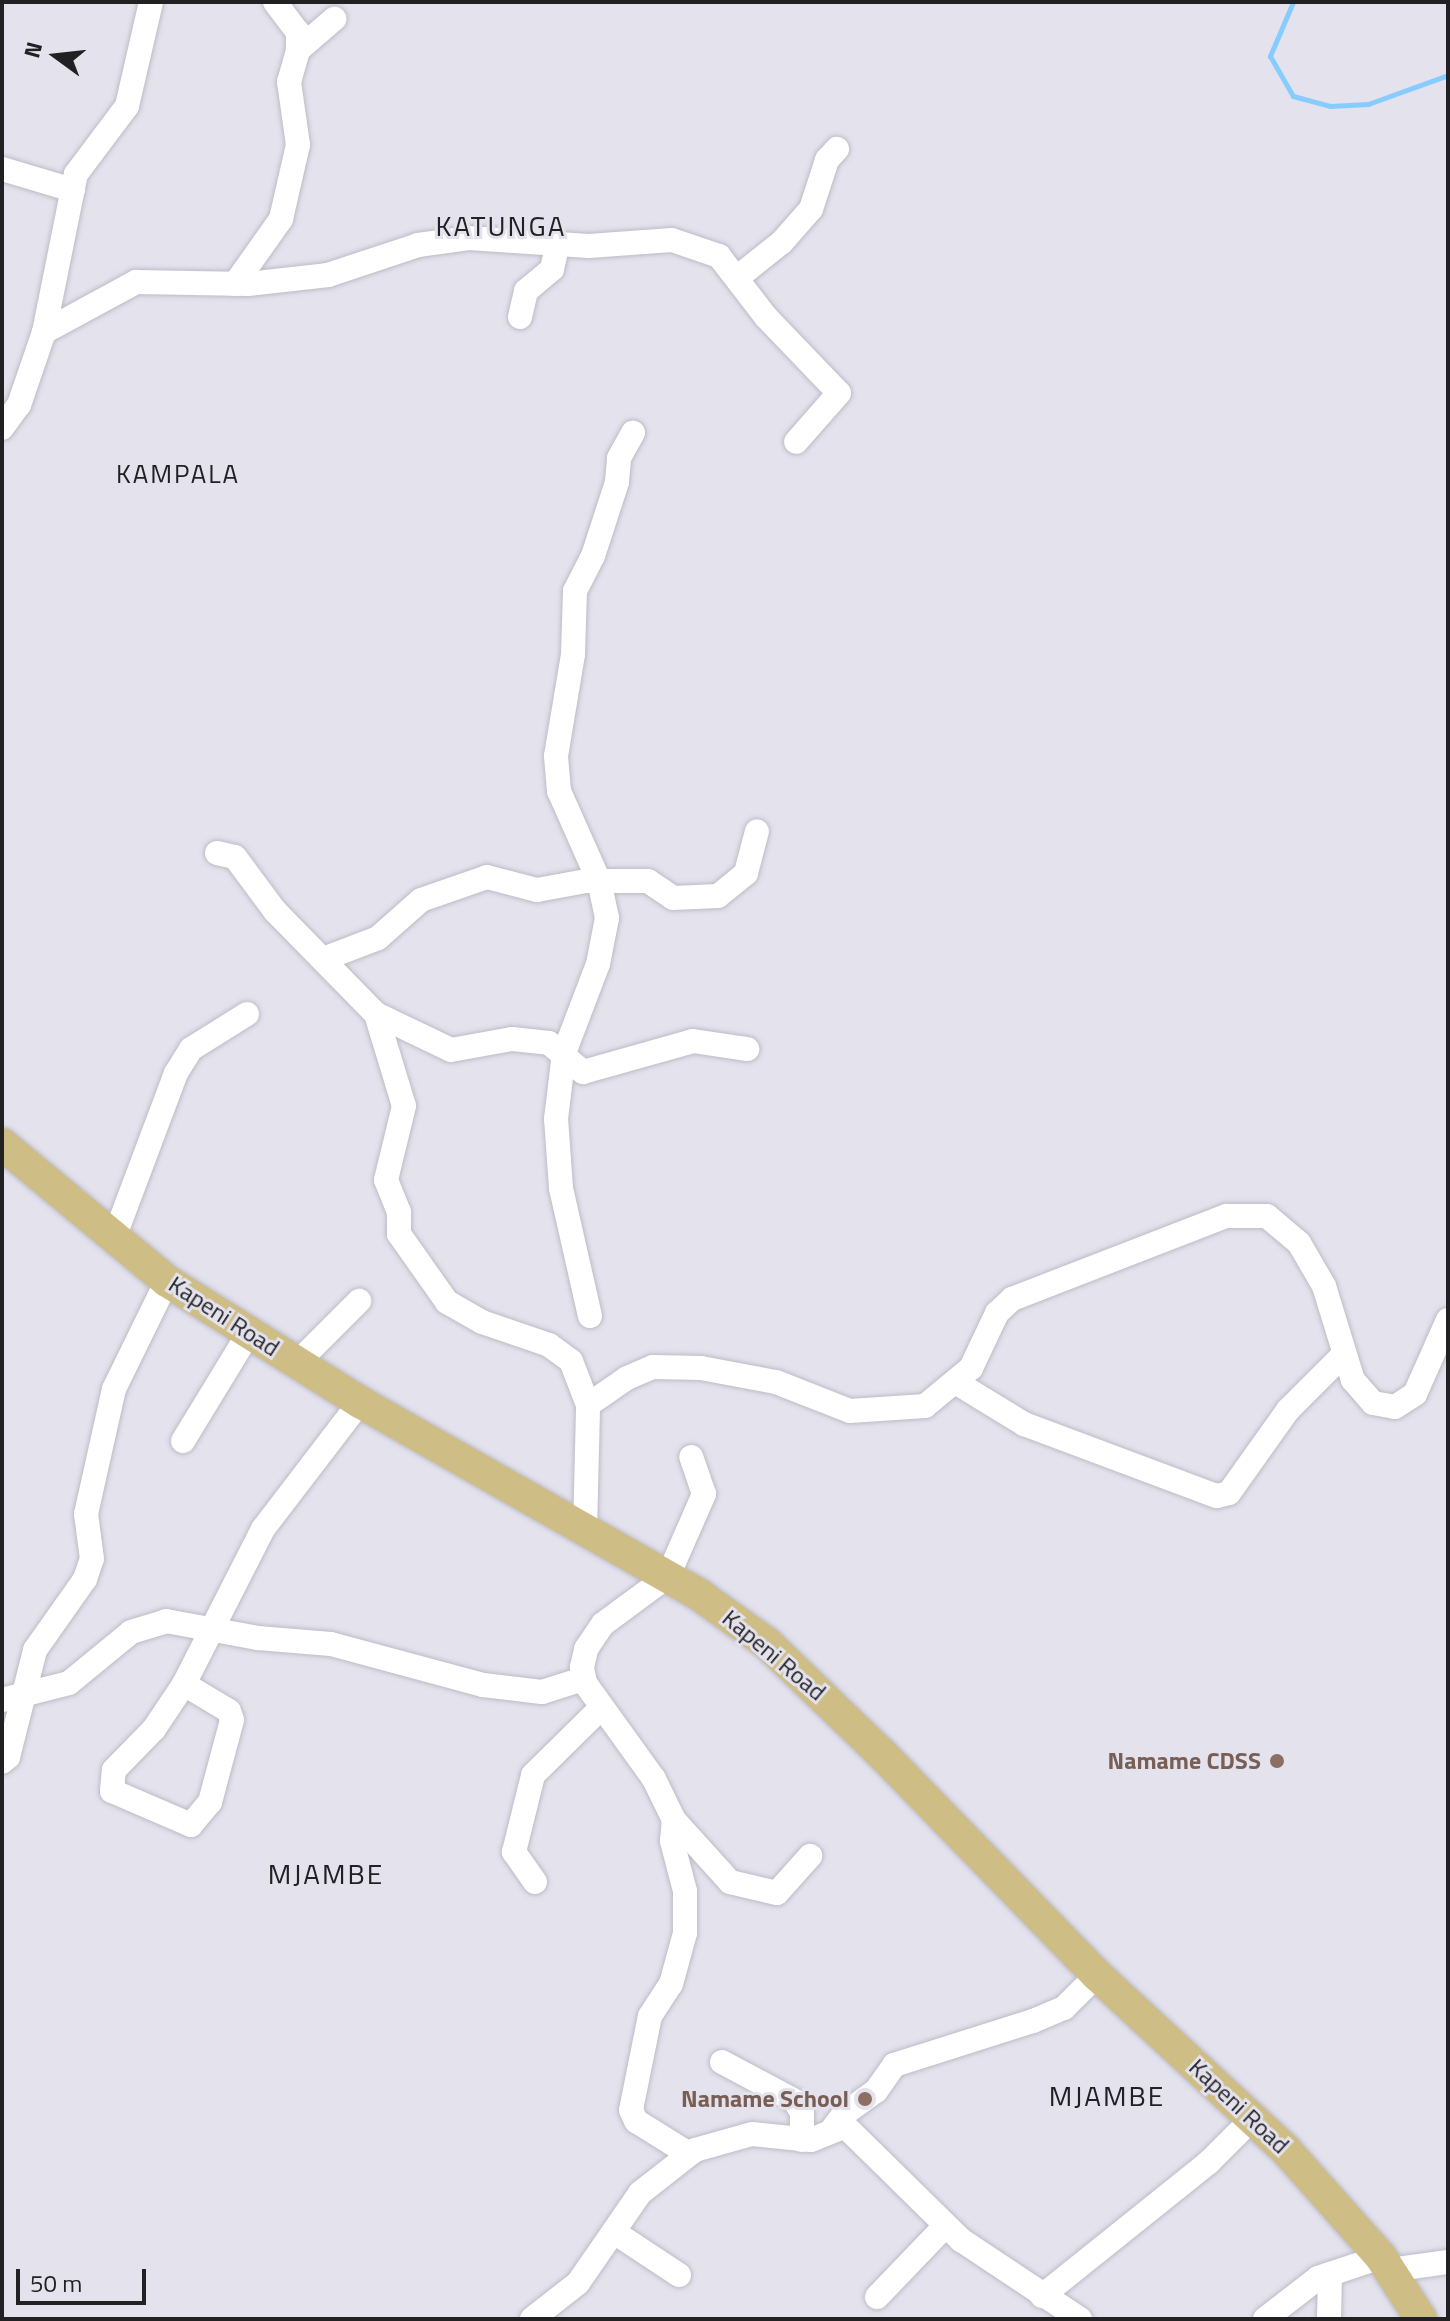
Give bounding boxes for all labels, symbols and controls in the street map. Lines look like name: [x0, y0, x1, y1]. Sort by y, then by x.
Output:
north arrow: [16, 16, 96, 96]
text: N: [14, 38, 51, 62]
district label: KATUNGA: [436, 209, 566, 243]
district label: KAMPALA: [116, 458, 240, 490]
street label: Kapeni Road: [163, 1270, 285, 1362]
street label: Kapeni Road: [717, 1604, 831, 1706]
place label: Namame CDSS: [1108, 1747, 1261, 1775]
marker: Namame CDSS: [1268, 1752, 1286, 1770]
district label: MJAMBE: [268, 1857, 384, 1891]
street label: Kapeni Road: [1183, 2053, 1295, 2159]
district label: MJAMBE: [1049, 2079, 1165, 2113]
place label: Namame School: [681, 2085, 849, 2113]
marker: Namame School: [856, 2090, 874, 2108]
scale bar: [20, 2253, 150, 2303]
text: 50 m: [30, 2265, 82, 2301]

